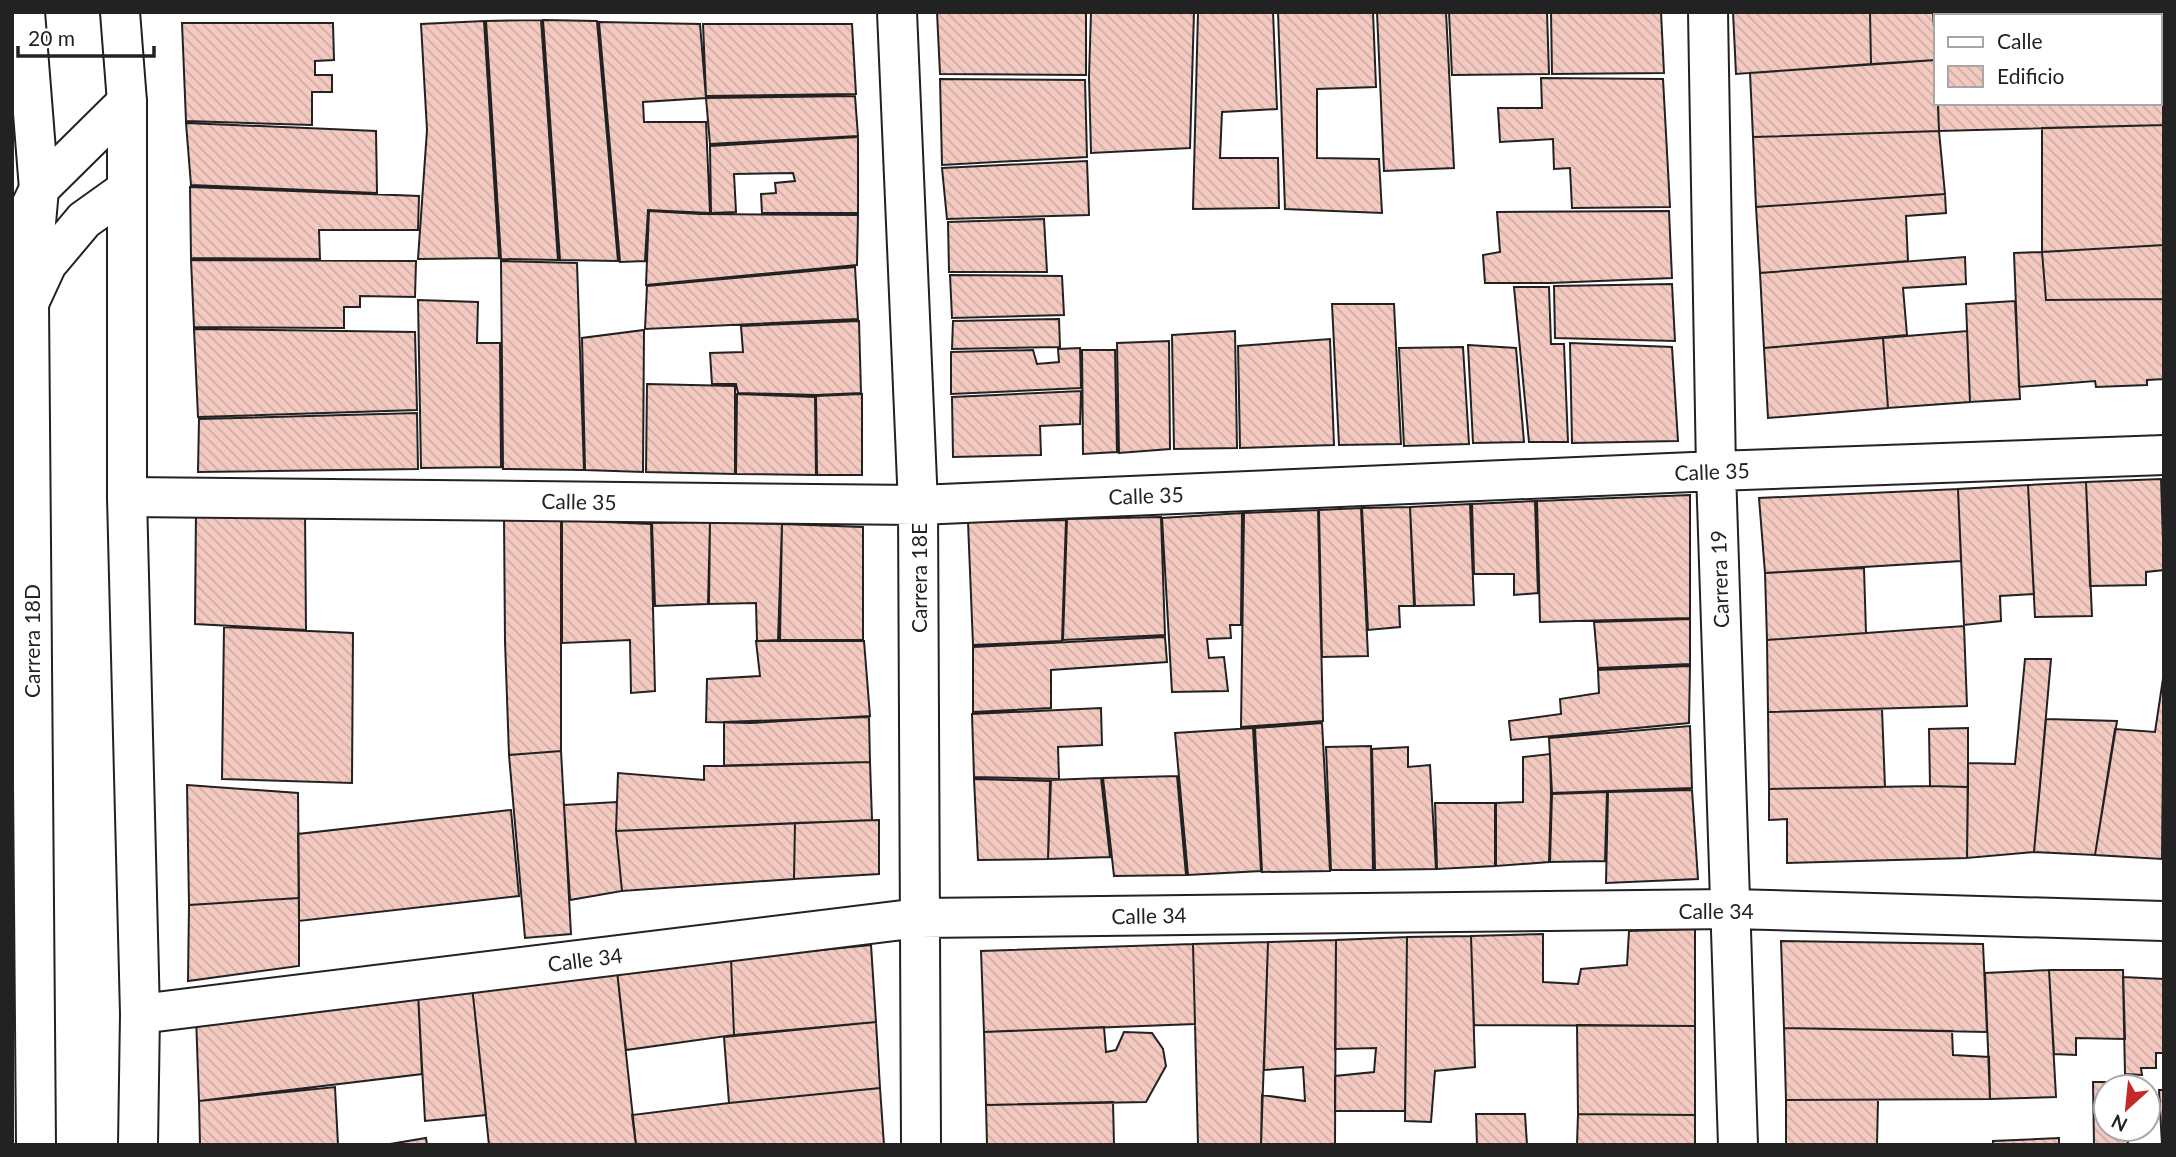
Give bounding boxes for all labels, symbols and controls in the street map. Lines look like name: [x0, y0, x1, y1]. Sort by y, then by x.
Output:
scale bar: [18, 14, 154, 58]
legend: [1934, 14, 2162, 105]
text: 20 m: [28, 25, 75, 50]
text: Calle: [1997, 28, 2042, 53]
text: Edificio: [1997, 63, 2065, 88]
street label: Calle 35: [1674, 457, 1750, 485]
street label: Calle 35: [1108, 481, 1184, 509]
street label: Calle 35: [541, 488, 617, 514]
street label: Carrera 18E: [906, 523, 931, 633]
street label: Carrera 19: [1705, 530, 1733, 628]
street label: Carrera 18D: [19, 584, 44, 698]
street label: Calle 34: [1678, 898, 1754, 923]
street label: Calle 34: [1111, 902, 1187, 928]
street label: Calle 34: [546, 942, 624, 976]
north arrow: [2092, 1073, 2162, 1143]
text: N: [2107, 1110, 2131, 1137]

